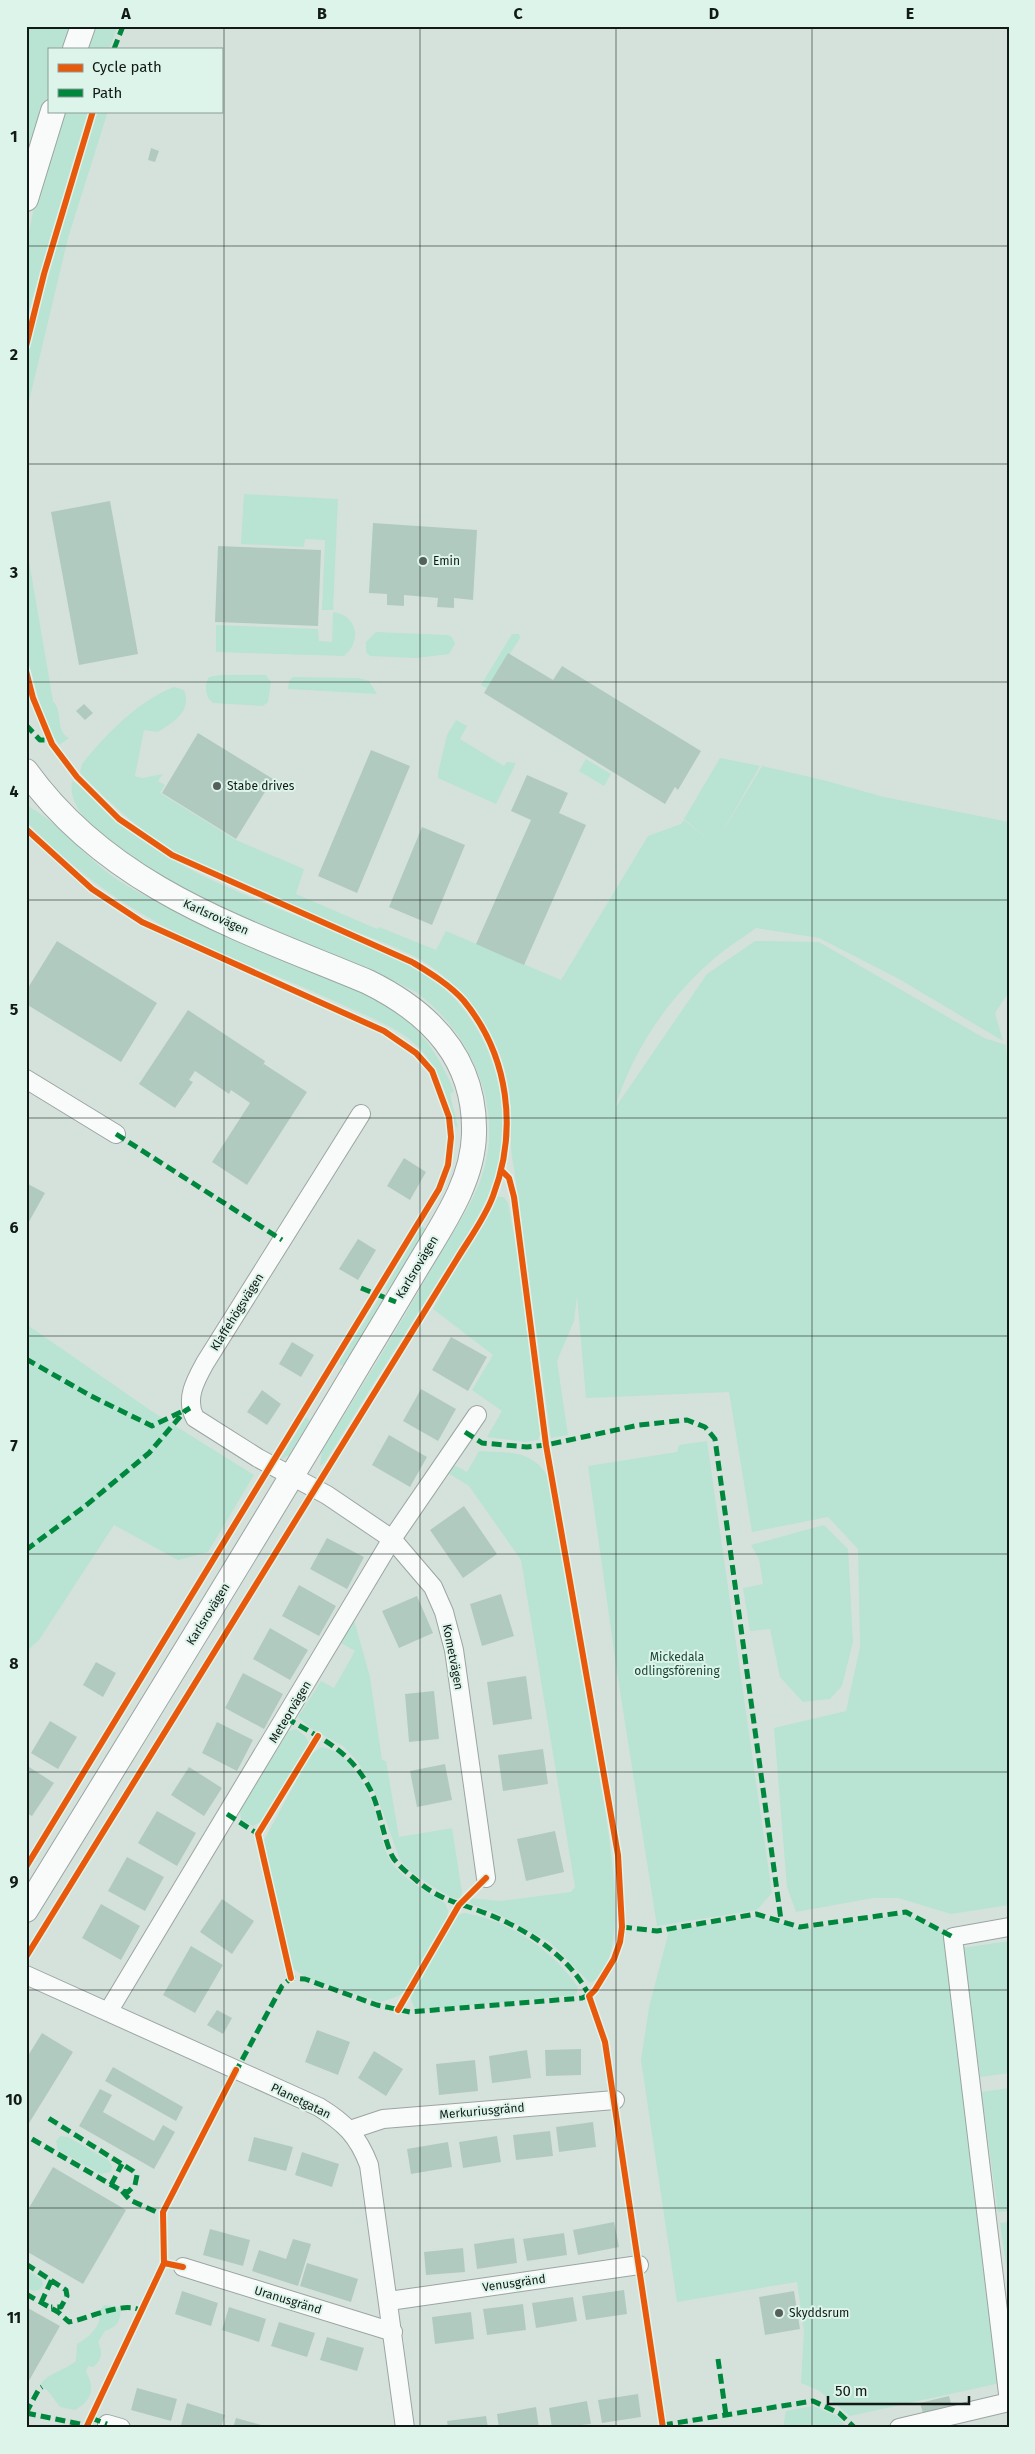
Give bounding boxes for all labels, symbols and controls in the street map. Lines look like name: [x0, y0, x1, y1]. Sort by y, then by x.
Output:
text: A: [120, 4, 131, 23]
text: B: [317, 4, 327, 23]
text: C: [513, 4, 523, 23]
text: D: [709, 4, 719, 23]
text: E: [906, 4, 914, 23]
legend: [48, 48, 222, 112]
text: Cycle path: [92, 58, 162, 76]
text: Path: [92, 84, 122, 102]
text: 1: [10, 127, 18, 146]
text: 2: [10, 345, 18, 364]
place label: Emin: [433, 554, 460, 568]
marker: Emin: [417, 555, 429, 567]
text: 3: [9, 563, 18, 582]
place label: Stabe drives: [227, 779, 295, 793]
marker: Stabe drives: [211, 780, 223, 792]
text: 4: [9, 782, 19, 801]
street label: Karlsrovägen: [181, 896, 251, 938]
text: 5: [10, 1000, 19, 1019]
text: 6: [9, 1218, 19, 1237]
street label: Karlsrovägen: [393, 1233, 441, 1301]
street label: Klaffehögsvägen: [208, 1271, 266, 1353]
text: 7: [10, 1436, 18, 1455]
street label: Karlsrovägen: [183, 1581, 233, 1647]
street label: Kometvägen: [440, 1623, 466, 1691]
park label: Mickedala odlingsförening: [634, 1650, 720, 1678]
text: 8: [9, 1654, 19, 1673]
street label: Meteorvägen: [266, 1678, 314, 1746]
text: 9: [10, 1872, 19, 1891]
street label: Planetgatan: [269, 2080, 333, 2122]
text: 10: [6, 2090, 22, 2109]
street label: Merkuriusgränd: [439, 2100, 525, 2122]
street label: Venusgränd: [481, 2272, 547, 2294]
street label: Uranusgränd: [253, 2283, 323, 2317]
place label: Skyddsrum: [789, 2306, 849, 2320]
marker: Skyddsrum: [773, 2307, 785, 2319]
text: 11: [7, 2308, 21, 2327]
scale bar: [828, 2374, 969, 2406]
text: 50 m: [835, 2382, 868, 2400]

